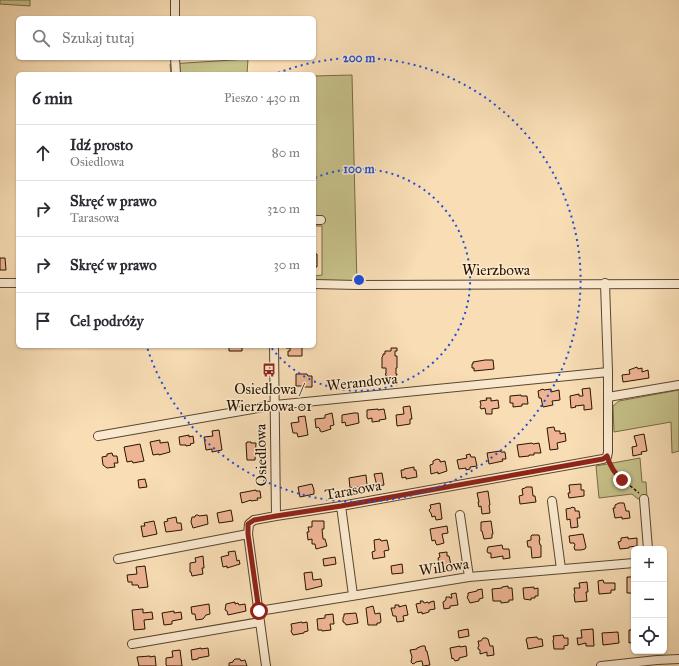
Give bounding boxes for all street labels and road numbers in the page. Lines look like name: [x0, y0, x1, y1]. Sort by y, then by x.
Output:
street label: Wierzbowa: [462, 261, 531, 279]
street label: Werandowa: [326, 369, 399, 395]
street label: Osiedlowa: [251, 423, 271, 486]
street label: Tarasowa: [323, 476, 383, 504]
street label: Willowa: [418, 555, 471, 579]

